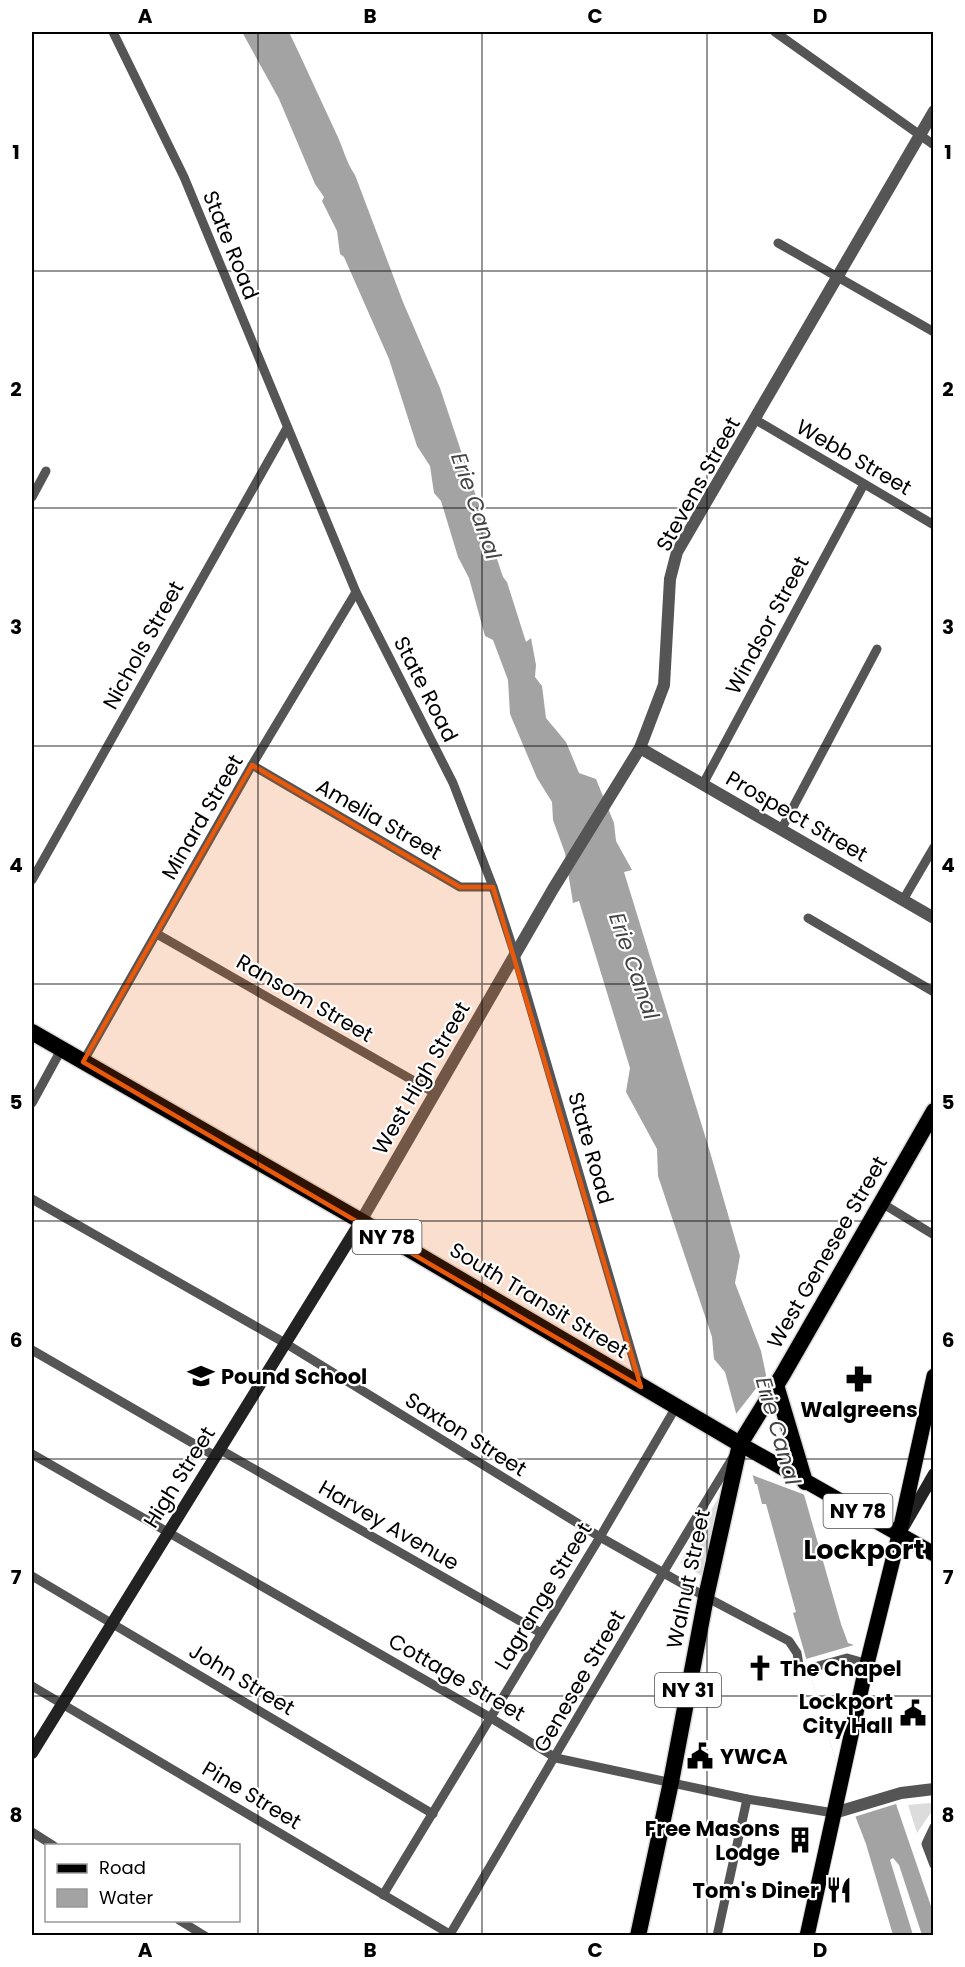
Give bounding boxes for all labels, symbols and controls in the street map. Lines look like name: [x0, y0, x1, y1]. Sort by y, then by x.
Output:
text: A: [138, 2, 153, 30]
text: B: [363, 2, 377, 30]
text: C: [587, 2, 603, 30]
text: D: [813, 2, 827, 30]
text: 1: [12, 138, 20, 166]
text: 1: [944, 138, 952, 166]
street label: State Road: [196, 186, 266, 304]
text: 2: [10, 375, 22, 403]
text: 2: [942, 375, 954, 403]
street label: Stevens Street: [649, 412, 747, 556]
street label: Webb Street: [791, 412, 917, 502]
water label: Erie Canal: [443, 448, 509, 564]
street label: Windsor Street: [718, 551, 816, 699]
street label: Nichols Street: [96, 576, 190, 714]
text: 3: [10, 613, 22, 641]
text: 3: [942, 613, 954, 641]
street label: State Road: [387, 631, 465, 747]
street label: Minard Street: [154, 749, 250, 885]
street label: Prospect Street: [721, 764, 873, 868]
street label: Amelia Street: [311, 771, 447, 867]
text: 4: [9, 851, 23, 879]
text: 4: [941, 851, 955, 879]
water label: Erie Canal: [601, 908, 667, 1024]
street label: Ransom Street: [231, 947, 379, 1049]
street label: West High Street: [365, 996, 477, 1160]
text: 5: [10, 1088, 23, 1116]
text: 5: [942, 1088, 955, 1116]
street label: State Road: [561, 1089, 621, 1207]
street label: West Genesee Street: [760, 1151, 894, 1353]
road number: NY 78: [352, 1220, 422, 1254]
street label: South Transit Street: [444, 1235, 634, 1365]
text: 6: [10, 1326, 22, 1354]
text: 6: [942, 1326, 954, 1354]
school or university icon: Pound School: [186, 1361, 216, 1391]
place label: Pound School: [221, 1362, 367, 1391]
pharmacy icon: Walgreens: [844, 1364, 874, 1394]
water label: Erie Canal: [748, 1373, 808, 1489]
street label: Saxton Street: [400, 1385, 532, 1483]
place label: Walgreens: [800, 1395, 918, 1424]
street label: High Street: [136, 1421, 222, 1533]
street label: Harvey Avenue: [313, 1473, 465, 1577]
road number: NY 78: [824, 1494, 892, 1528]
street label: Walnut Street: [659, 1507, 717, 1651]
street label: Lagrange Street: [488, 1517, 598, 1675]
district label: Lockport: [803, 1531, 925, 1568]
text: 7: [11, 1563, 22, 1591]
text: 7: [943, 1563, 954, 1591]
street label: Genesee Street: [526, 1605, 632, 1757]
street label: Cottage Street: [383, 1626, 531, 1728]
street label: John Street: [184, 1636, 300, 1722]
church icon: The Chapel: [745, 1653, 775, 1683]
place label: The Chapel: [780, 1654, 902, 1683]
road number: NY 31: [655, 1673, 721, 1707]
place label: Lockport City Hall: [799, 1687, 893, 1740]
public building icon: Lockport City Hall: [898, 1698, 928, 1728]
public building icon: YWCA: [685, 1741, 715, 1771]
place label: YWCA: [720, 1742, 788, 1771]
street label: Pine Street: [197, 1754, 307, 1836]
text: 8: [10, 1801, 22, 1829]
text: 8: [942, 1801, 954, 1829]
place label: Free Masons Lodge: [645, 1814, 780, 1867]
building icon: Free Masons Lodge: [785, 1825, 815, 1855]
legend: [45, 1844, 240, 1922]
text: Road: [99, 1855, 146, 1880]
restaurant icon: Tom's Diner: [824, 1875, 854, 1905]
place label: Tom's Diner: [693, 1876, 819, 1905]
text: Water: [99, 1885, 153, 1910]
text: A: [138, 1936, 153, 1964]
text: B: [363, 1936, 377, 1964]
text: C: [587, 1936, 603, 1964]
text: D: [813, 1936, 827, 1964]

